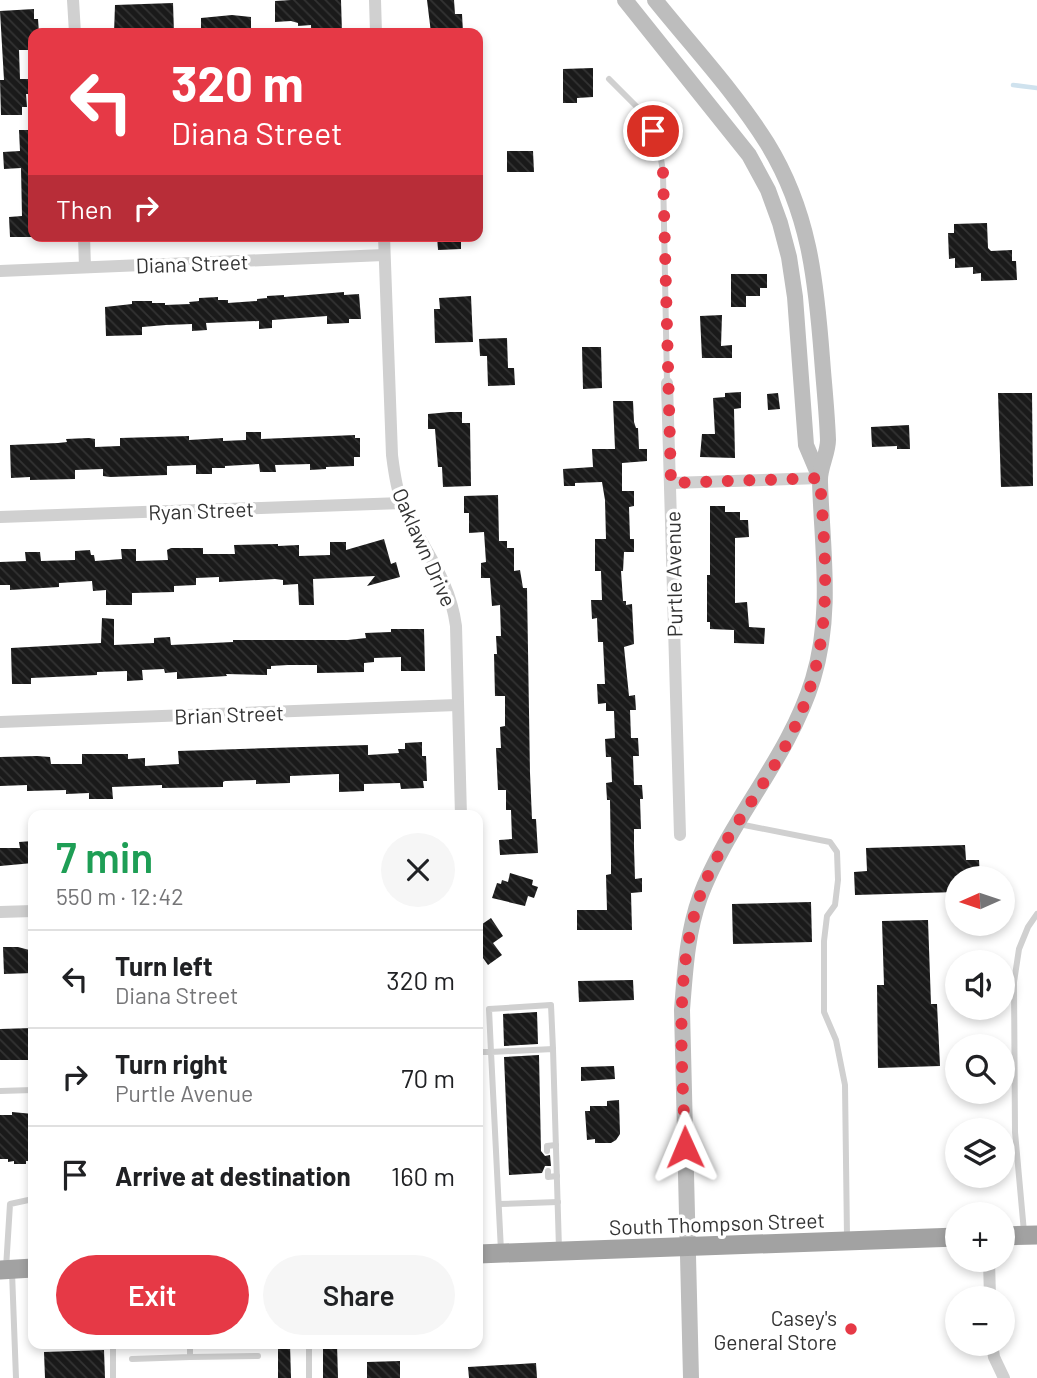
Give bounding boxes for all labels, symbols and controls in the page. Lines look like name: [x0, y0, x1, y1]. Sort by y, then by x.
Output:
text: 320 m: [171, 53, 304, 112]
icon: left: [56, 56, 147, 147]
pin: [623, 101, 683, 161]
icon: arrive: [634, 112, 672, 150]
text: Diana Street: [171, 113, 343, 151]
icon: right: [127, 189, 165, 227]
text: Then: [56, 193, 113, 224]
street label: Diana Street: [135, 249, 249, 277]
street label: Oaklawn Drive: [388, 484, 462, 610]
street label: Ryan Street: [148, 496, 254, 524]
street label: Purtle Avenue: [659, 511, 687, 637]
street label: Brian Street: [174, 700, 284, 728]
text: 7 min: [56, 831, 153, 881]
button: close: [381, 833, 455, 907]
north arrow: [945, 866, 1015, 936]
map controls: [945, 866, 1015, 1356]
text: 550 m · 12:42: [56, 882, 183, 910]
text: Turn left: [115, 950, 213, 981]
button: sound: [945, 950, 1015, 1020]
icon: left: [56, 960, 94, 998]
text: 320 m: [386, 964, 455, 995]
text: Diana Street: [115, 981, 238, 1009]
button: search: [945, 1034, 1015, 1104]
text: Turn right: [115, 1048, 228, 1079]
icon: right: [56, 1058, 94, 1096]
text: 70 m: [401, 1062, 455, 1093]
text: Purtle Avenue: [115, 1079, 253, 1107]
position arrow: [648, 1110, 722, 1184]
button: layers: [945, 1118, 1015, 1188]
icon: arrive: [56, 1156, 94, 1194]
text: Arrive at destination: [115, 1160, 351, 1191]
text: 160 m: [391, 1160, 455, 1191]
button: +: [945, 1202, 1015, 1272]
street label: South Thompson Street: [609, 1207, 825, 1239]
button: Exit: [56, 1255, 249, 1335]
button: Share: [263, 1255, 455, 1335]
button: −: [945, 1286, 1015, 1356]
place label: Casey's General Store: [713, 1305, 837, 1354]
marker: Casey's General Store: [843, 1321, 859, 1337]

